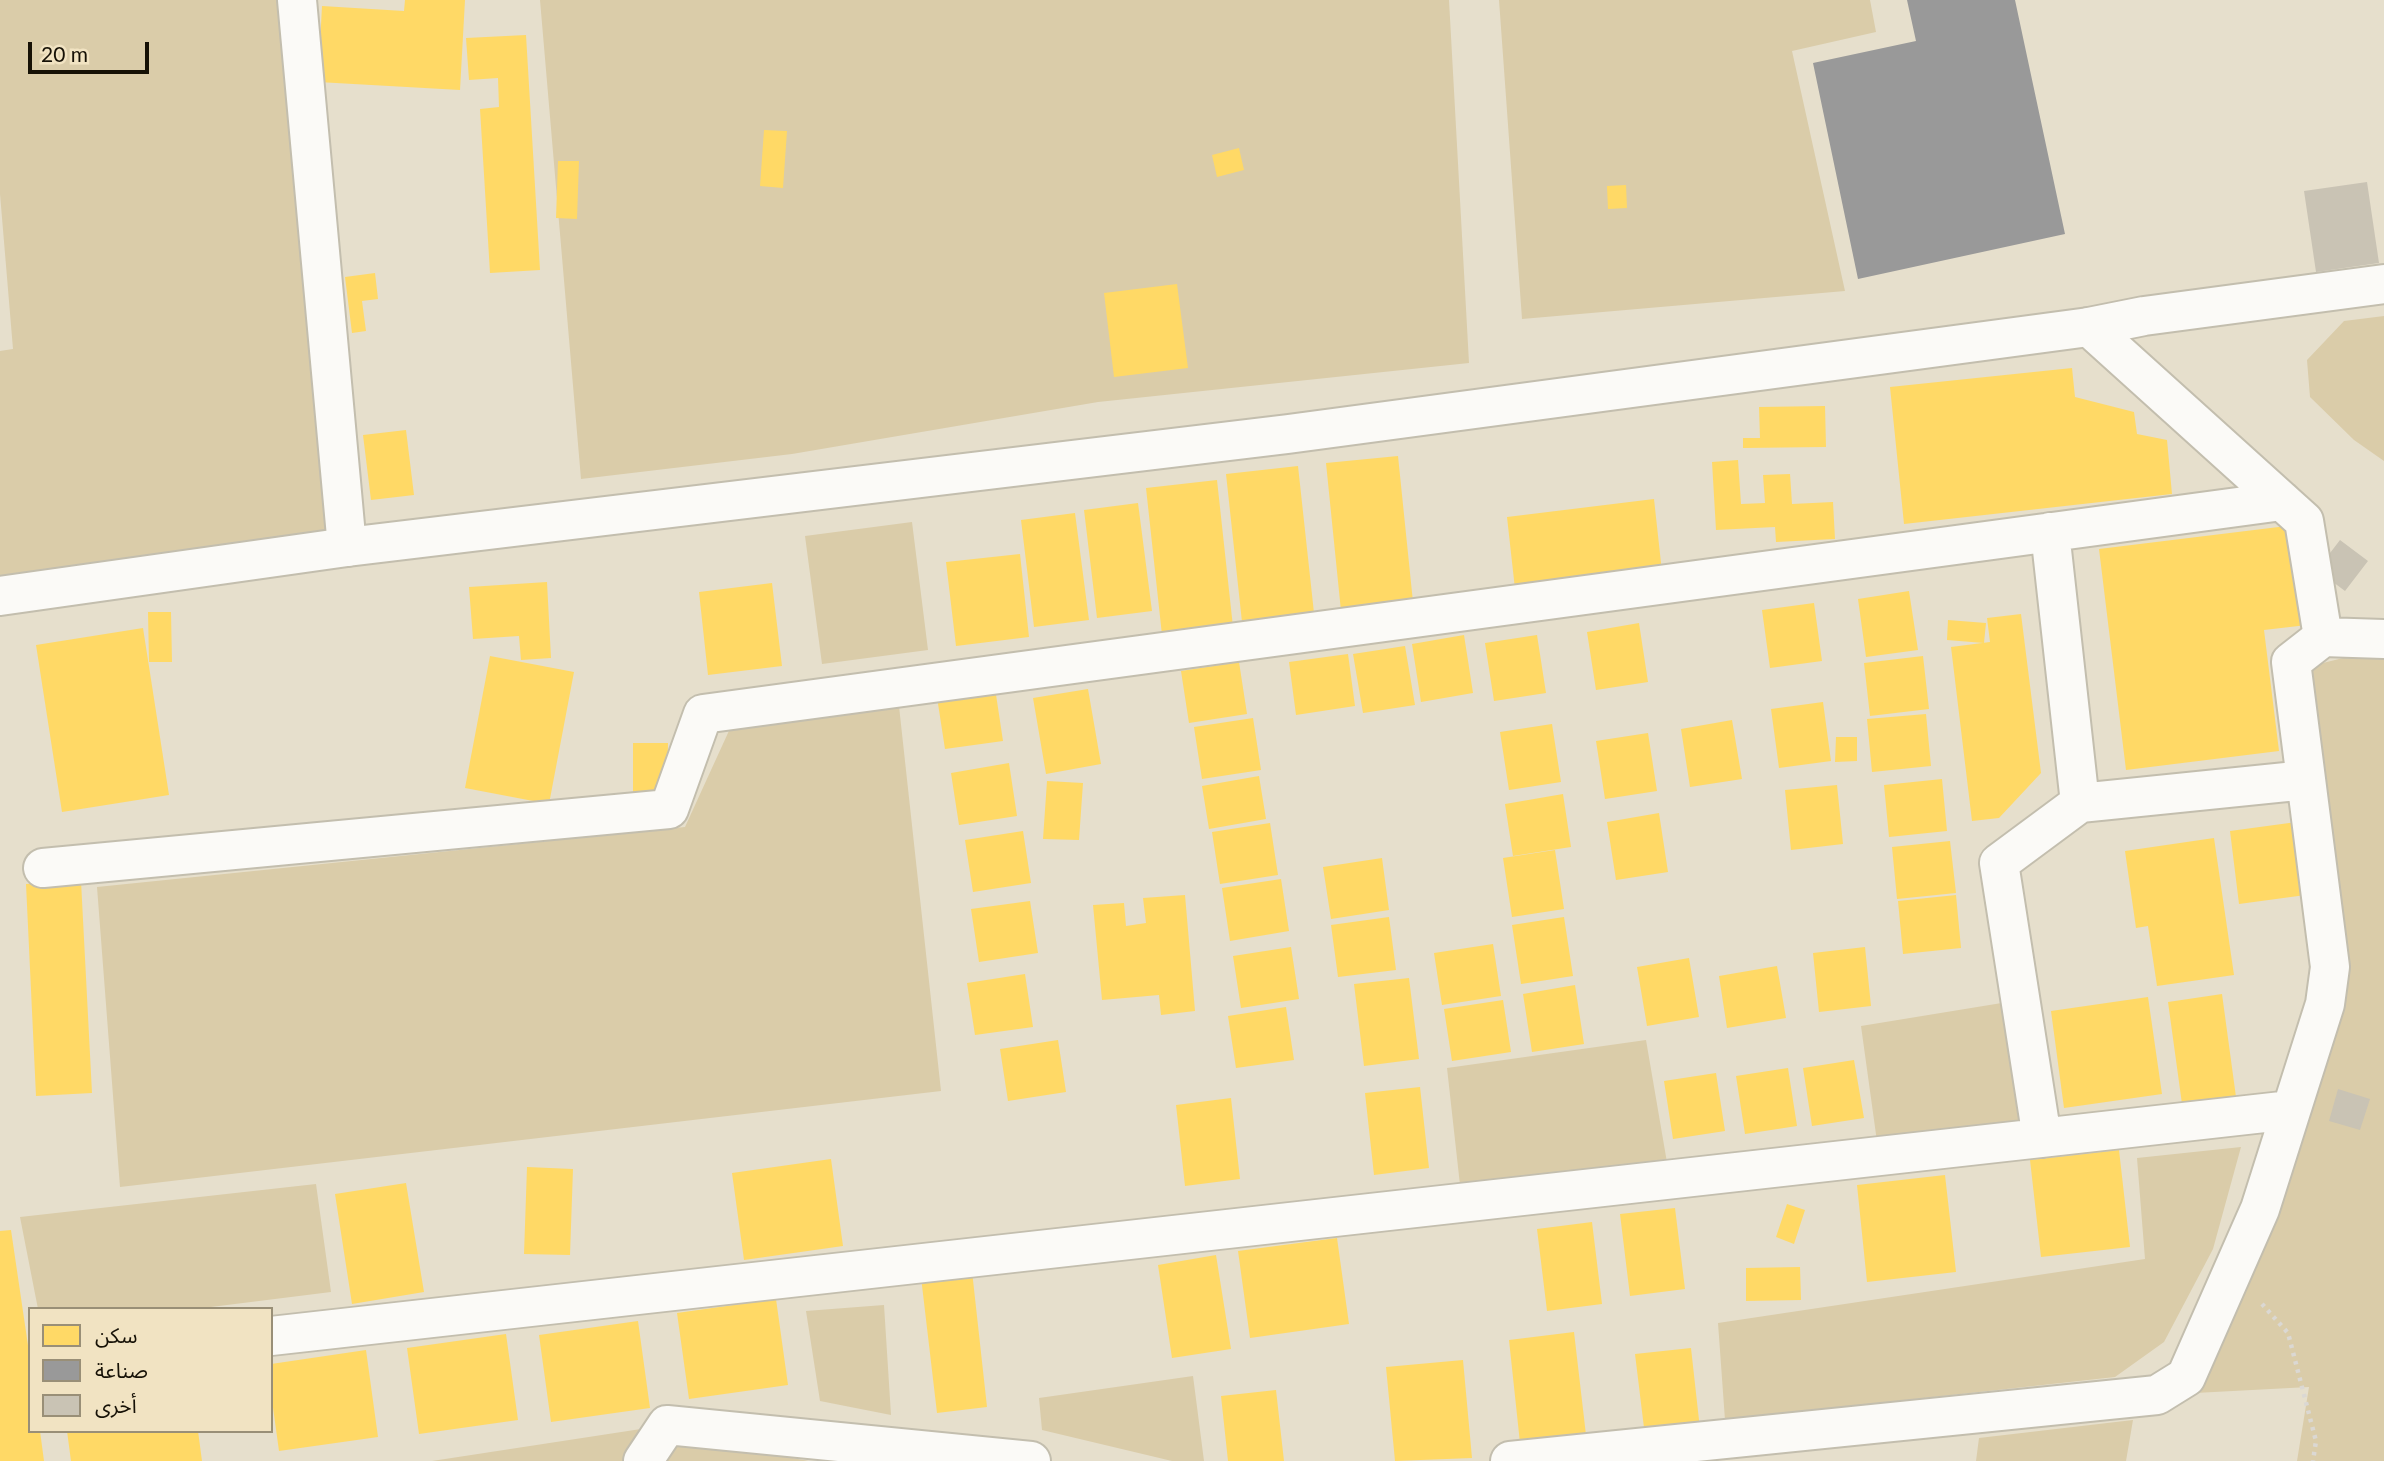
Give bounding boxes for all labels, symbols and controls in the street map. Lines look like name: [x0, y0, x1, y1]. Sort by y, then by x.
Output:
scale bar: [32, 28, 152, 72]
text: 20 m: [41, 41, 88, 66]
legend: [28, 1307, 273, 1433]
text: سكن: [95, 1322, 137, 1347]
text: صناعة: [95, 1357, 148, 1382]
text: أخرى: [95, 1392, 137, 1417]

